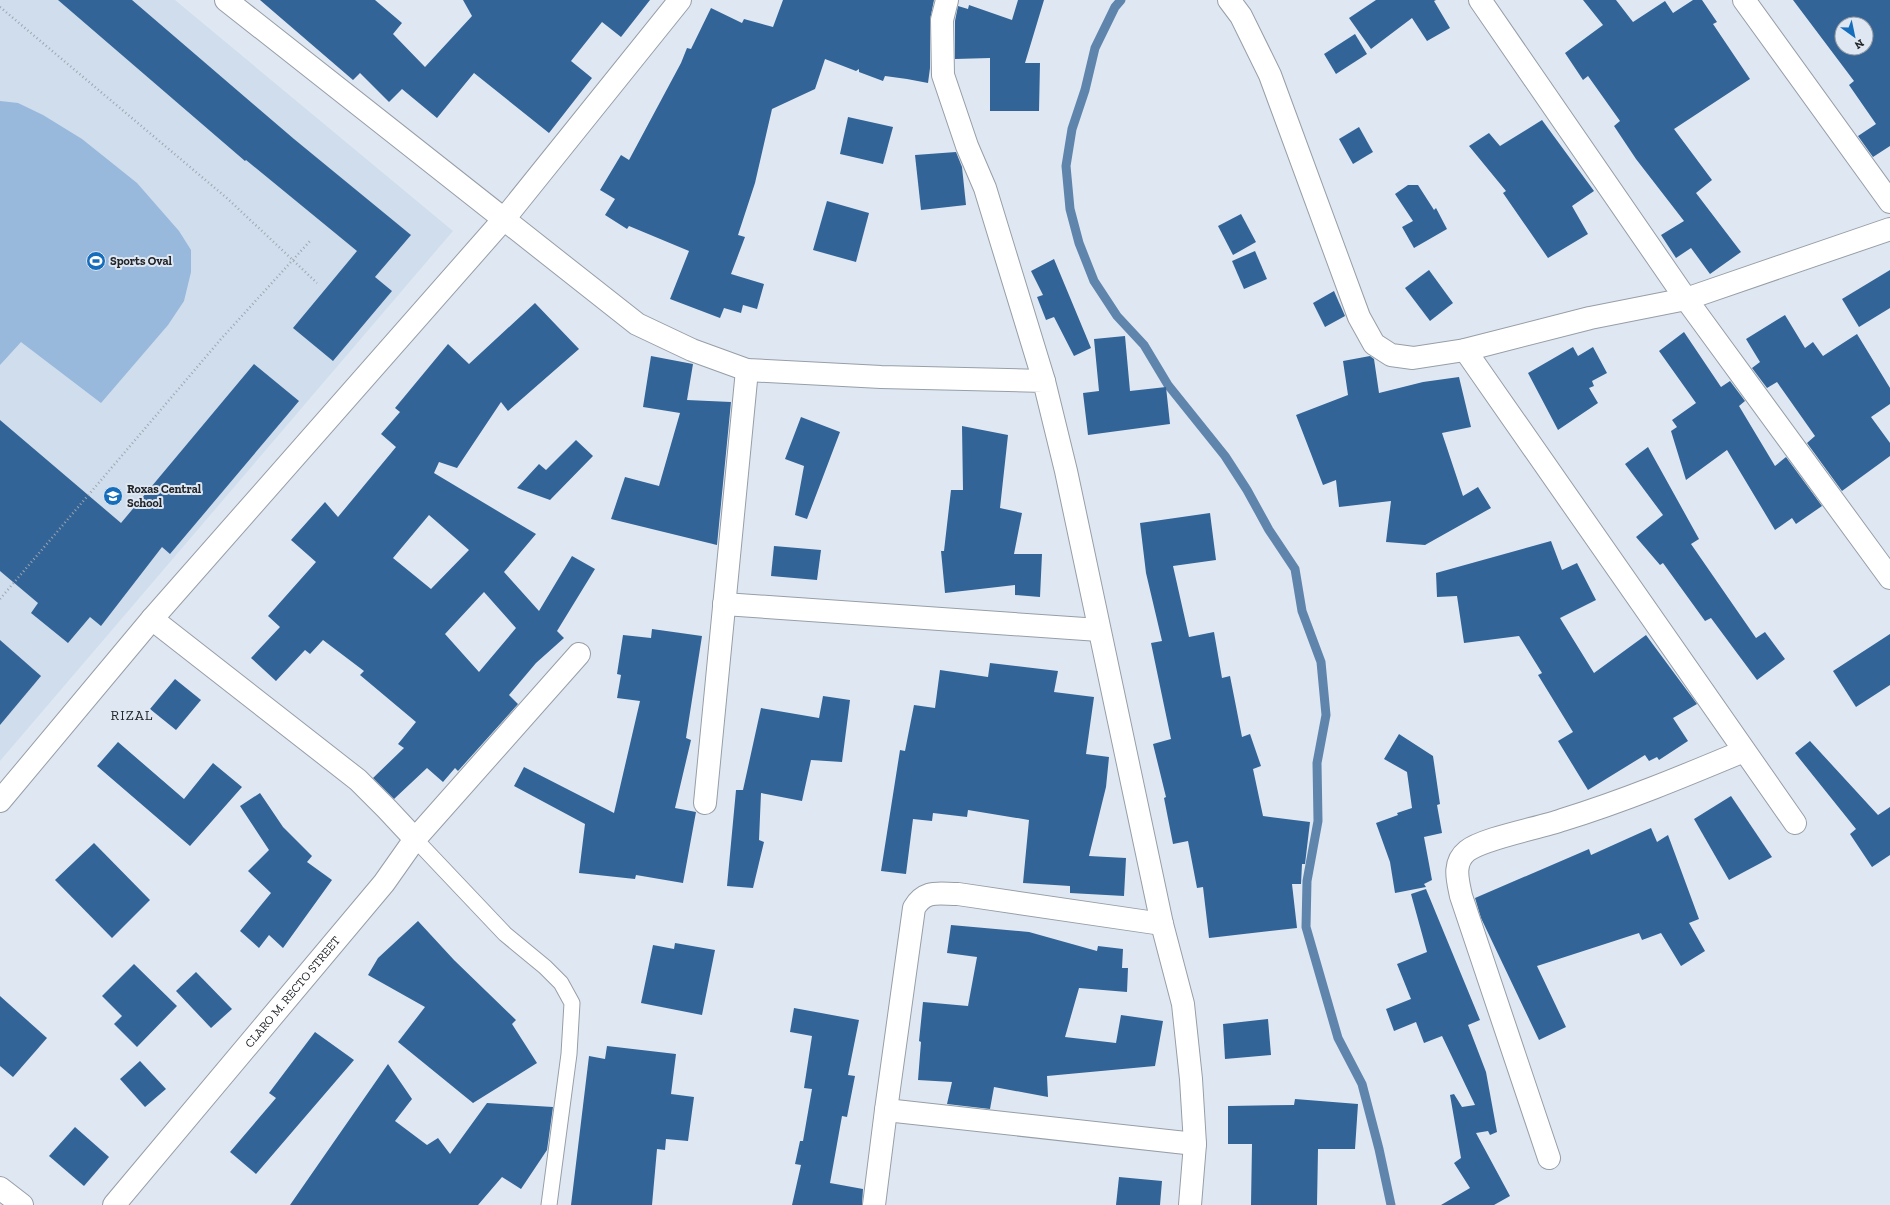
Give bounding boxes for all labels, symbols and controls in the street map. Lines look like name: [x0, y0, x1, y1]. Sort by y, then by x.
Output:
north arrow: [1834, 16, 1874, 56]
text: N: [1852, 36, 1866, 52]
sports icon: Sports Oval: [85, 250, 107, 272]
place label: Sports Oval: [110, 254, 173, 268]
place label: Roxas Central School: [127, 482, 202, 510]
school or university icon: Roxas Central School: [102, 485, 124, 507]
district label: RIZAL: [111, 707, 153, 724]
street label: CLARO M. RECTO STREET: [242, 933, 344, 1050]

